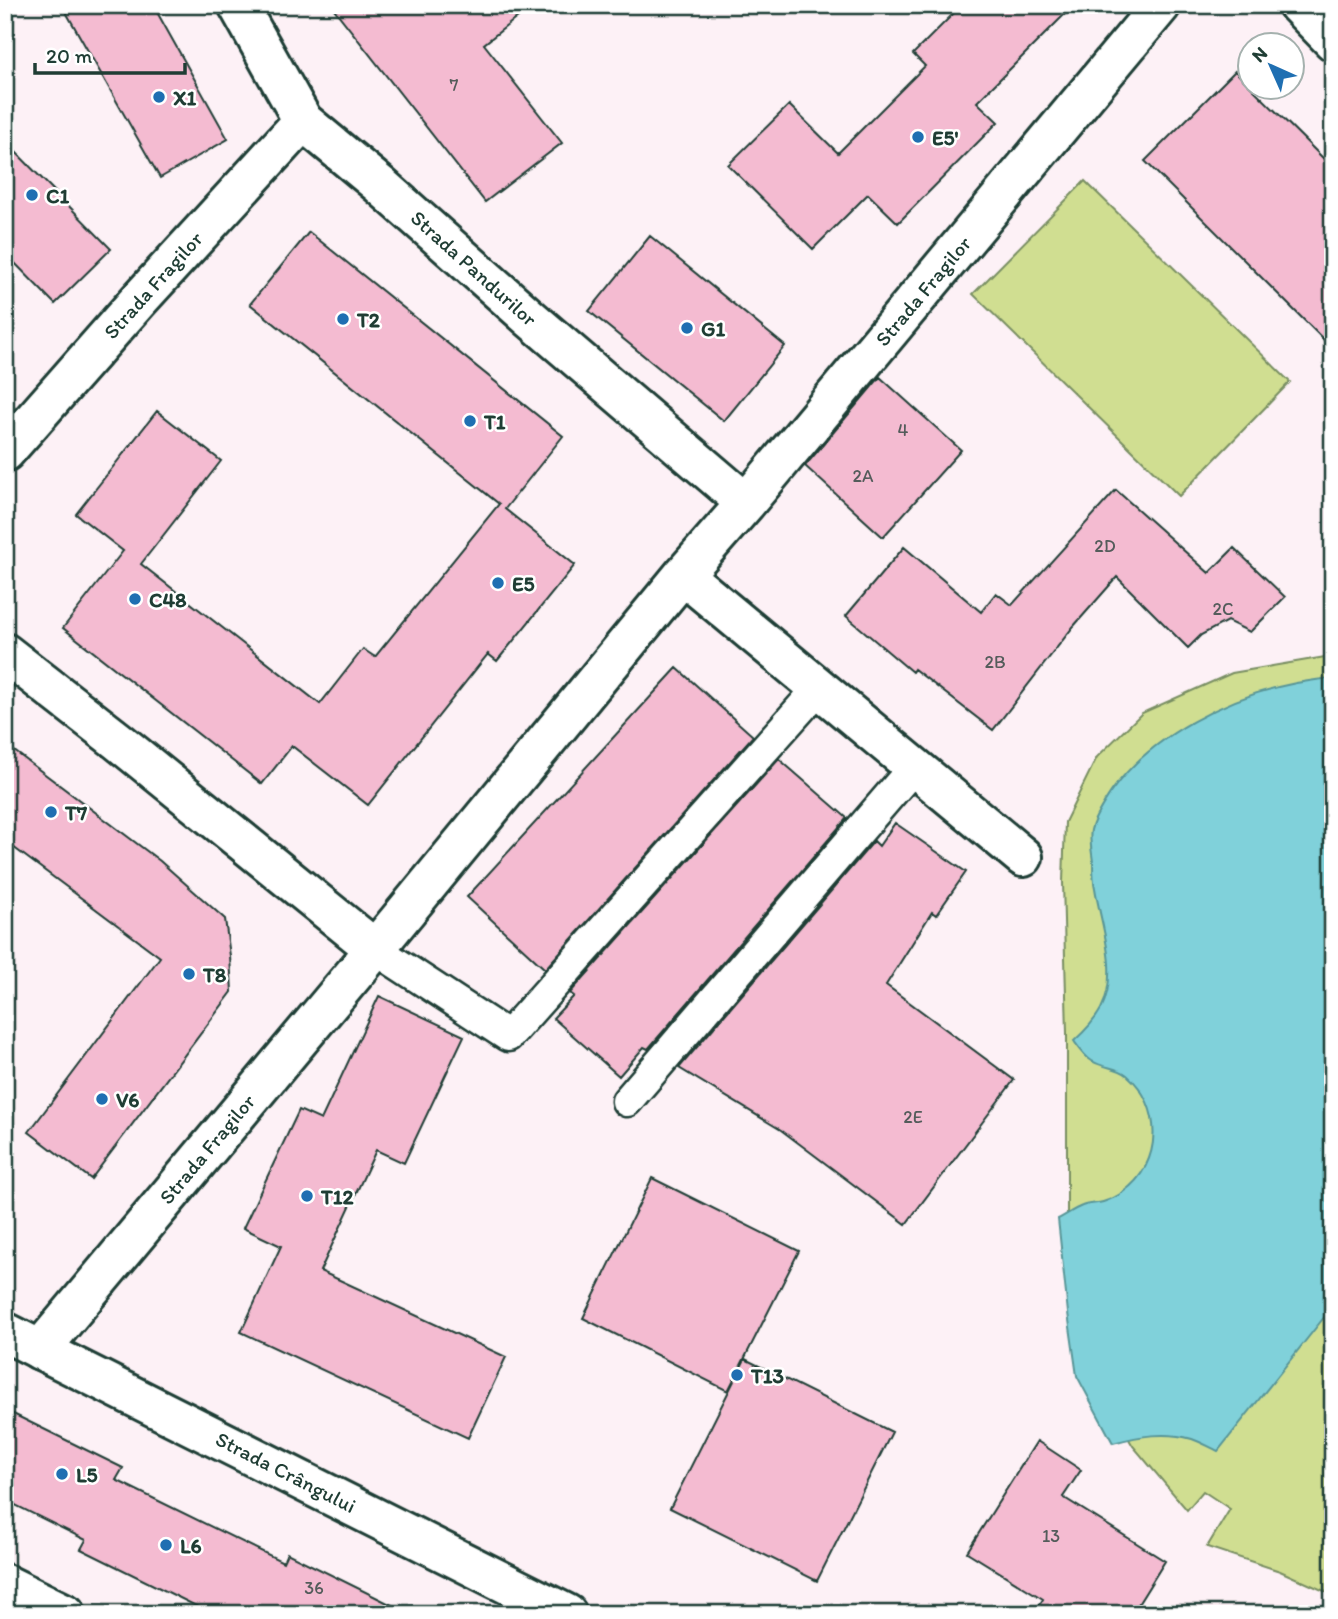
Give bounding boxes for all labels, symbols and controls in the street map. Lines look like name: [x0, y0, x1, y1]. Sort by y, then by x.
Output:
scale bar: [35, 32, 186, 76]
north arrow: [1236, 32, 1306, 102]
text: N: [1247, 42, 1272, 67]
text: 20 m: [46, 43, 93, 68]
house number: 7: [450, 74, 459, 96]
place label: X1: [173, 85, 196, 110]
marker: X1: [151, 89, 167, 105]
place label: E5': [932, 125, 959, 150]
marker: E5': [910, 129, 926, 145]
place label: C1: [46, 183, 70, 208]
marker: C1: [24, 187, 40, 203]
street label: Strada Pandurilor: [406, 205, 542, 331]
street label: Strada Fragilor: [98, 226, 208, 344]
street label: Strada Fragilor: [870, 230, 977, 351]
place label: T2: [356, 307, 380, 332]
marker: T2: [335, 311, 351, 327]
place label: G1: [701, 316, 725, 341]
marker: G1: [679, 320, 695, 336]
place label: T1: [483, 409, 506, 434]
marker: T1: [462, 413, 478, 429]
house number: 4: [898, 419, 909, 441]
house number: 2A: [853, 465, 874, 487]
house number: 2D: [1094, 535, 1116, 557]
place label: E5: [512, 571, 535, 596]
marker: E5: [490, 575, 506, 591]
place label: C48: [149, 587, 187, 612]
marker: C48: [127, 591, 143, 607]
house number: 2C: [1212, 598, 1234, 620]
house number: 2B: [984, 651, 1006, 673]
place label: T7: [64, 800, 88, 825]
marker: T7: [43, 804, 59, 820]
place label: T8: [202, 962, 227, 987]
marker: T8: [181, 966, 197, 982]
place label: V6: [116, 1087, 139, 1112]
street label: Strada Fragilor: [154, 1088, 261, 1209]
marker: V6: [94, 1091, 110, 1107]
house number: 2E: [903, 1106, 923, 1128]
place label: T12: [320, 1184, 354, 1209]
marker: T12: [299, 1188, 315, 1204]
place label: T13: [750, 1363, 784, 1388]
marker: T13: [729, 1367, 745, 1383]
street label: Strada Crângului: [212, 1426, 360, 1518]
place label: L5: [76, 1462, 98, 1487]
marker: L5: [54, 1466, 70, 1482]
house number: 13: [1042, 1525, 1060, 1547]
place label: L6: [180, 1533, 202, 1558]
marker: L6: [158, 1537, 174, 1553]
house number: 36: [304, 1577, 324, 1599]

